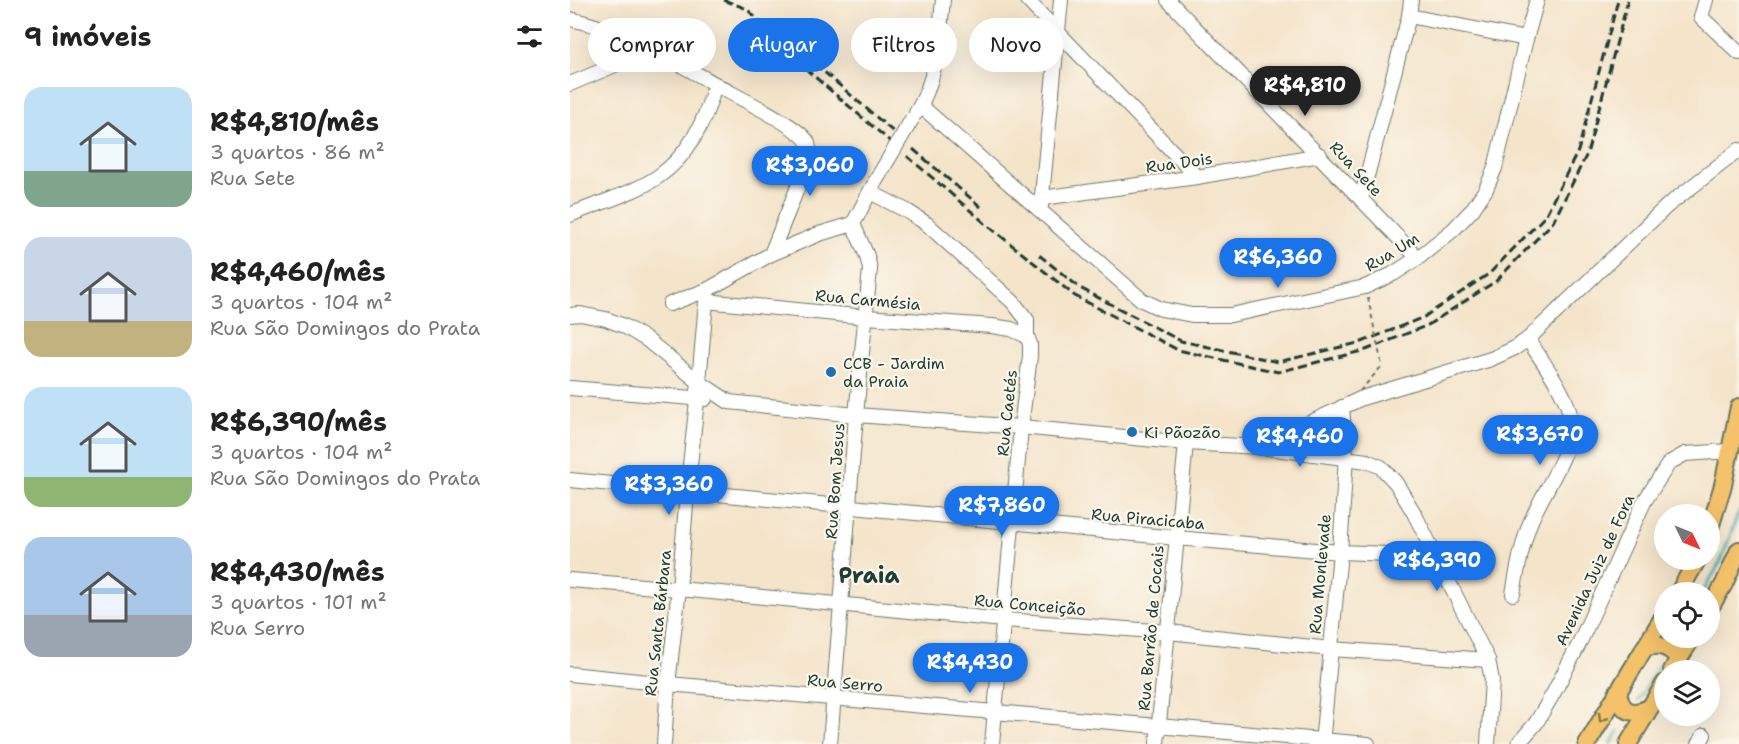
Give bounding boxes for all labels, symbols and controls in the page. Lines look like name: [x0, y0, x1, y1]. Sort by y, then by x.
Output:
chip: Comprar: [588, 18, 716, 72]
chip: Alugar: [728, 18, 839, 72]
chip: Filtros: [851, 18, 957, 72]
chip: Novo: [969, 18, 1063, 72]
text: 9 imóveis: [24, 19, 151, 54]
icon: filters: [513, 20, 546, 53]
pin: R$4,810: [1250, 66, 1360, 117]
text: R$4,810: [1264, 72, 1346, 98]
text: R$4,810/mês: [210, 104, 379, 139]
icon: home: [72, 111, 144, 183]
street label: Rua Sete: [1325, 137, 1387, 201]
text: 3 quartos · 86 m²: [210, 139, 385, 165]
pin: R$3,060: [755, 146, 865, 197]
street label: Rua Dois: [1144, 148, 1214, 178]
text: R$3,060: [766, 152, 854, 178]
text: Rua Sete: [210, 165, 295, 191]
street label: Rua Um: [1361, 228, 1423, 276]
pin: R$6,360: [1223, 238, 1333, 289]
text: R$6,360: [1233, 244, 1323, 270]
text: R$4,460/mês: [210, 254, 386, 289]
icon: home: [72, 261, 144, 333]
street label: Rua Carmésia: [814, 285, 922, 315]
text: 3 quartos · 104 m²: [210, 289, 392, 315]
text: Rua São Domingos do Prata: [210, 315, 480, 341]
place label: CCB - Jardim da Praia: [843, 353, 945, 392]
marker: CCB - Jardim da Praia: [824, 365, 838, 379]
street label: Rua Caetés: [992, 369, 1022, 457]
text: R$6,390/mês: [210, 404, 387, 439]
icon: home: [72, 411, 144, 483]
pin: R$3,670: [1485, 415, 1595, 466]
pin: R$4,460: [1245, 417, 1355, 468]
text: R$3,670: [1496, 421, 1584, 447]
street label: Rua Bom Jesus: [820, 422, 850, 540]
place label: Ki Pãozão: [1144, 422, 1221, 443]
text: R$4,460: [1256, 423, 1344, 449]
marker: Ki Pãozão: [1125, 425, 1139, 439]
text: 3 quartos · 104 m²: [210, 439, 392, 465]
text: Rua São Domingos do Prata: [210, 465, 480, 491]
pin: R$3,360: [614, 465, 724, 516]
text: R$3,360: [625, 471, 713, 497]
pin: R$7,860: [947, 486, 1057, 537]
street label: Avenida Juiz de Fora: [1551, 491, 1639, 649]
text: R$7,860: [958, 492, 1046, 518]
street label: Rua Piracicaba: [1090, 504, 1206, 534]
north arrow: [1654, 504, 1720, 570]
map controls: [1654, 504, 1720, 726]
street label: Rua Monlevade: [1304, 513, 1336, 635]
pin: R$6,390: [1382, 541, 1492, 592]
street label: Rua Barrão de Cocais: [1133, 544, 1169, 712]
text: R$6,390: [1393, 547, 1481, 573]
street label: Rua Santa Bárbara: [640, 549, 676, 697]
text: R$4,430/mês: [210, 554, 385, 589]
icon: home: [72, 561, 144, 633]
district label: Praia: [838, 561, 900, 590]
button: locate: [1654, 582, 1720, 648]
text: 3 quartos · 101 m²: [210, 589, 387, 615]
street label: Rua Conceição: [973, 590, 1087, 620]
text: Rua Serro: [210, 615, 305, 641]
pin: R$4,430: [915, 643, 1025, 694]
text: R$4,430: [927, 649, 1013, 675]
button: layers: [1654, 660, 1720, 726]
street label: Rua Serro: [806, 669, 884, 697]
one-way arrow: [1598, 712, 1609, 722]

